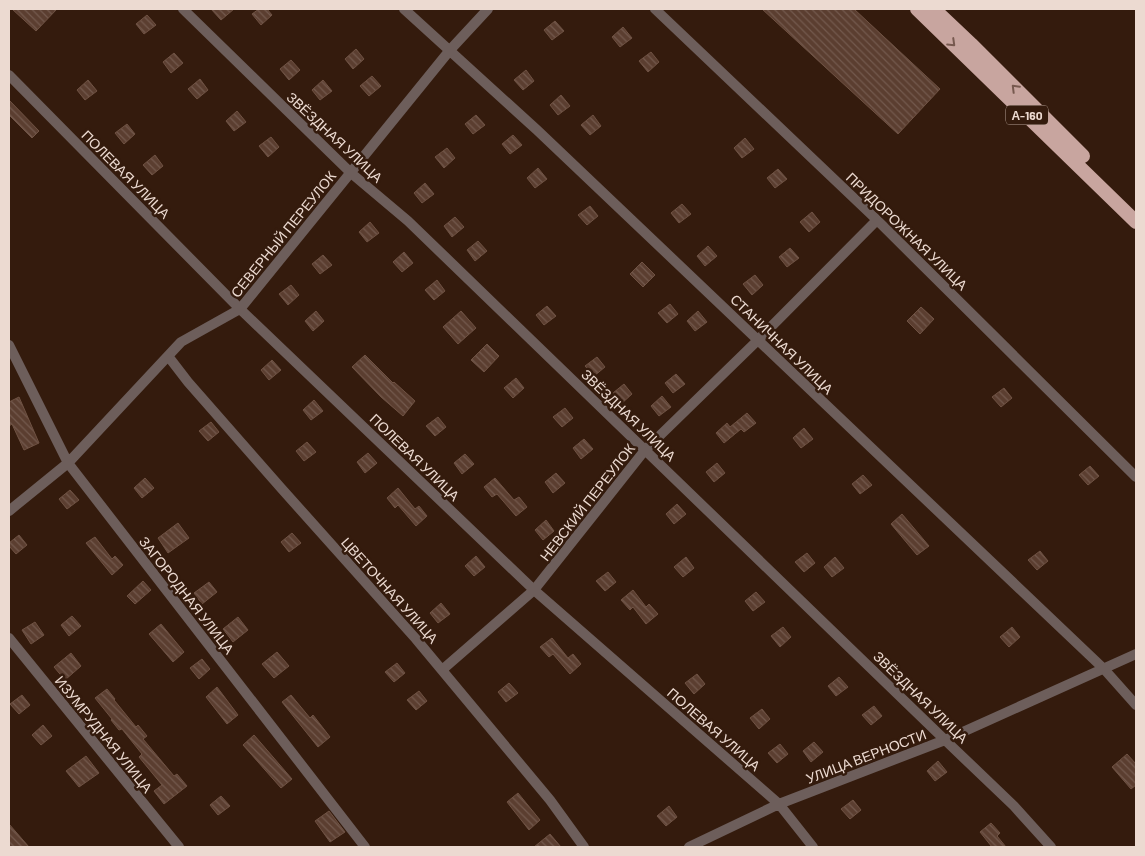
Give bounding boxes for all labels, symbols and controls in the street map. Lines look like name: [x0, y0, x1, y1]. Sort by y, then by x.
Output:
one-way arrow: [946, 37, 955, 46]
one-way arrow: [1012, 85, 1021, 94]
street label: ЗВЁЗДНАЯ УЛИЦА: [284, 88, 387, 186]
road number: А-160: [1006, 106, 1048, 124]
street label: ПОЛЕВАЯ УЛИЦА: [78, 126, 174, 222]
street label: СЕВЕРНЫЙ ПЕРЕУЛОК: [227, 167, 340, 301]
street label: ПРИДОРОЖНАЯ УЛИЦА: [843, 169, 972, 294]
street label: СТАНИЧНАЯ УЛИЦА: [727, 291, 837, 398]
street label: ЗВЁЗДНАЯ УЛИЦА: [578, 366, 680, 465]
street label: ПОЛЕВАЯ УЛИЦА: [367, 410, 464, 504]
street label: НЕВСКИЙ ПЕРЕУЛОК: [536, 439, 639, 564]
street label: ЗАГОРОДНАЯ УЛИЦА: [136, 533, 239, 658]
street label: ЦВЕТОЧНАЯ УЛИЦА: [338, 534, 442, 647]
street label: ЗВЁЗДНАЯ УЛИЦА: [870, 648, 972, 747]
street label: ИЗУМРУДНАЯ УЛИЦА: [52, 672, 157, 796]
street label: ПОЛЕВАЯ УЛИЦА: [664, 684, 765, 774]
street label: УЛИЦА ВЕРНОСТИ: [803, 725, 929, 787]

